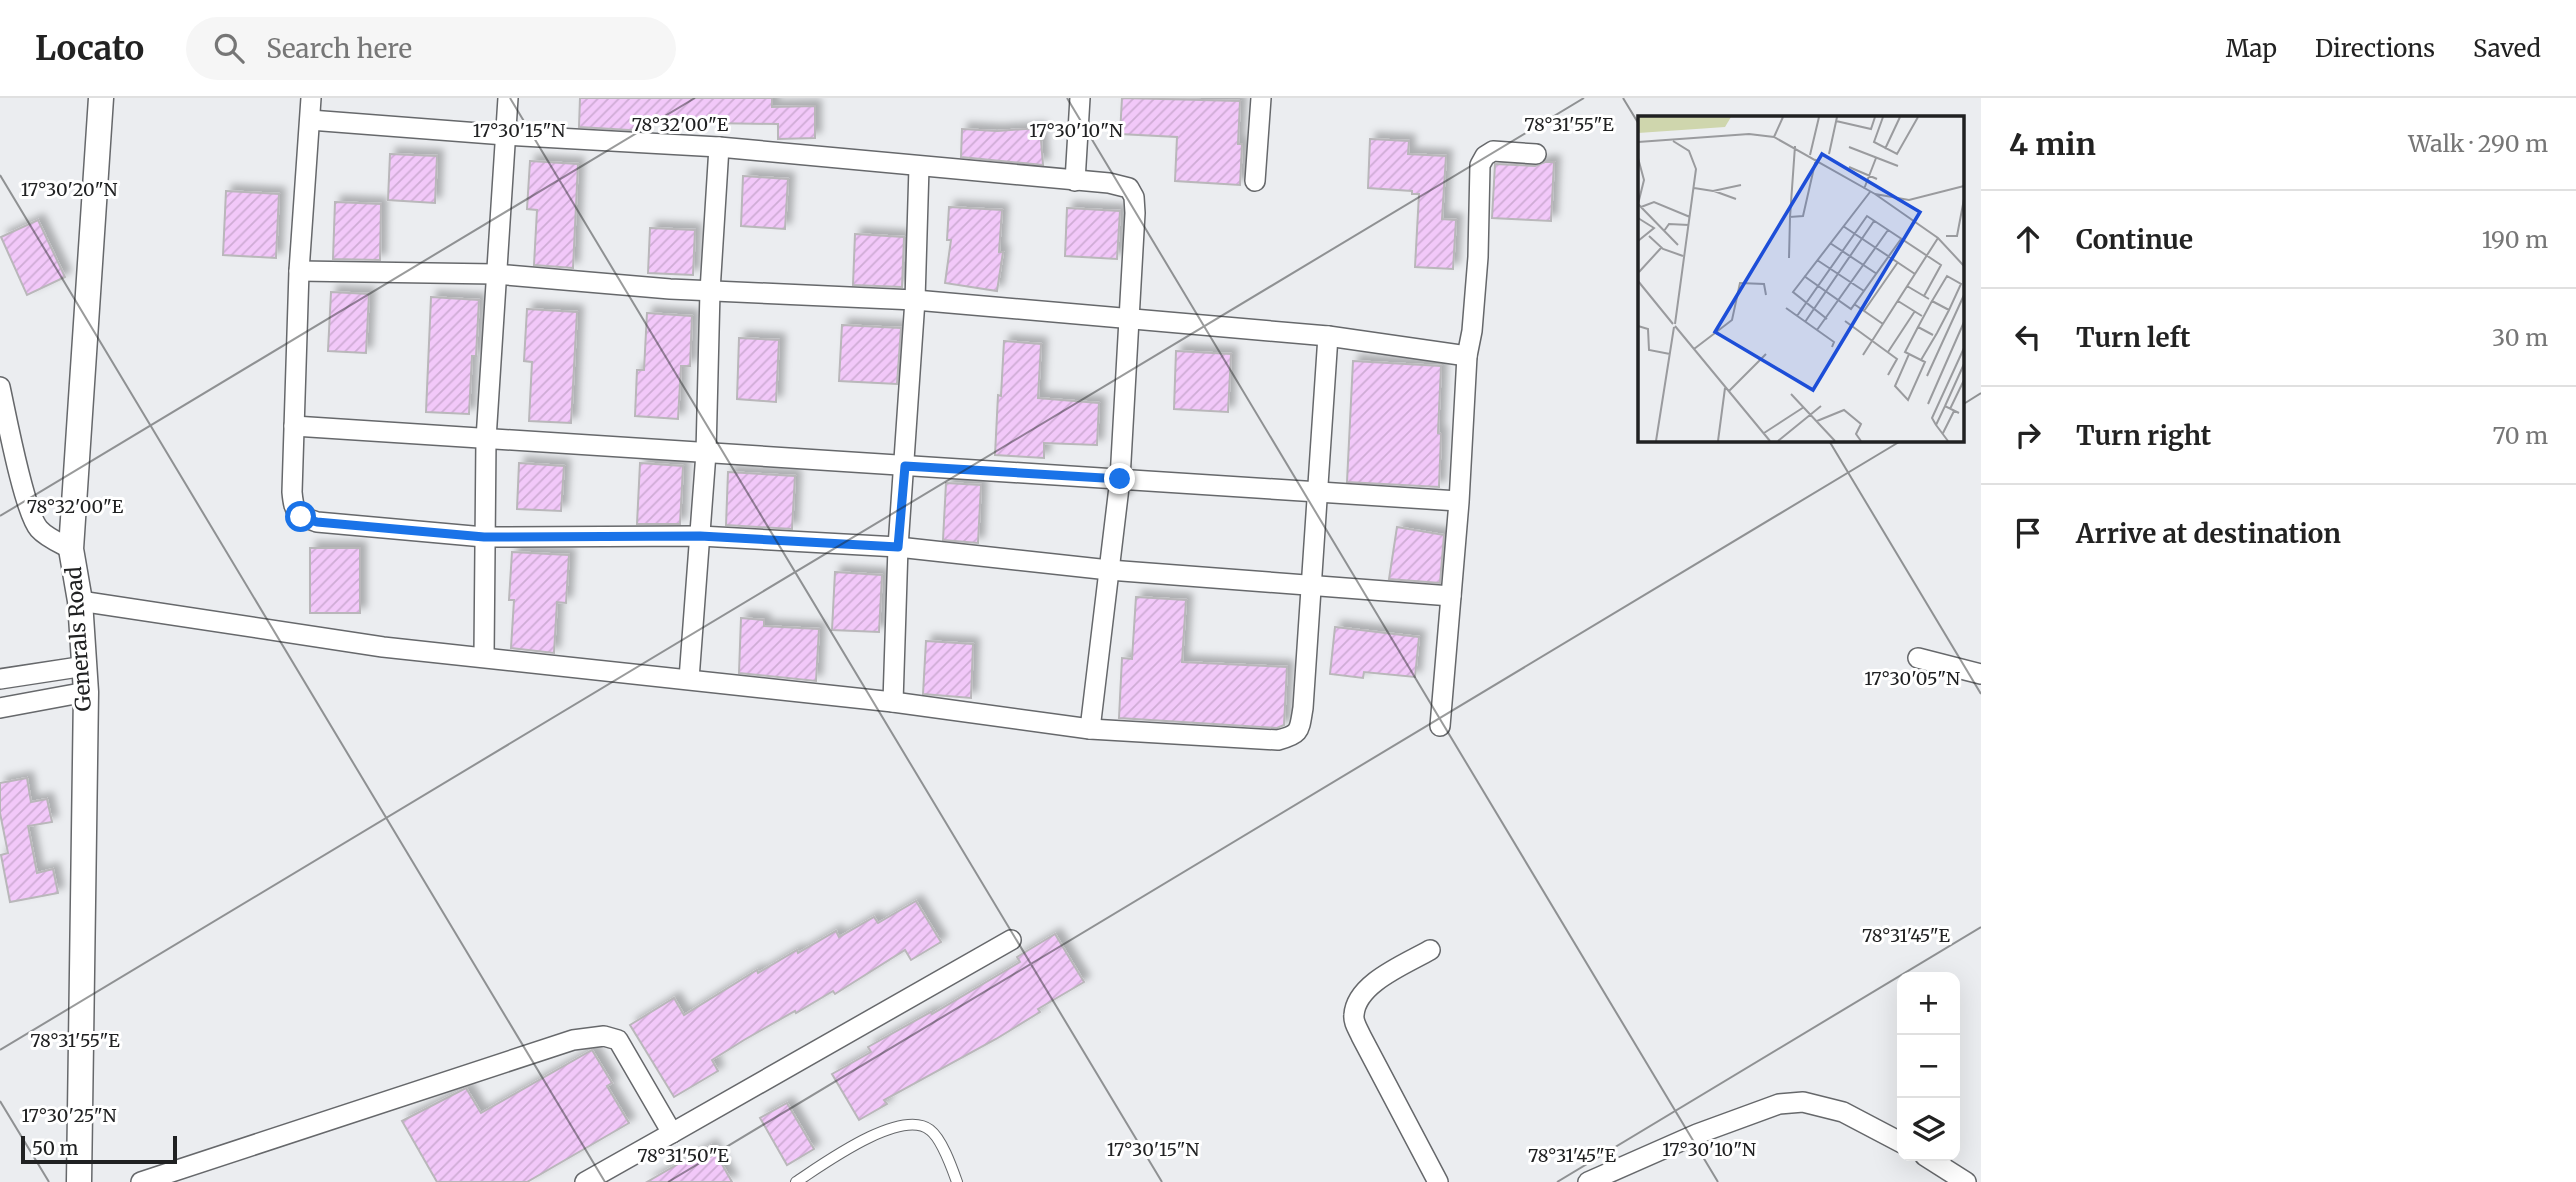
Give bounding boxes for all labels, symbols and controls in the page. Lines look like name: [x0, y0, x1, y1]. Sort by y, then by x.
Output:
search box: [186, 17, 676, 80]
text: Locato: [35, 28, 144, 69]
icon: search: [210, 29, 248, 67]
text: Search here: [266, 32, 412, 65]
text: Map: [2226, 33, 2277, 64]
text: Directions: [2315, 33, 2435, 64]
text: Saved: [2473, 33, 2541, 64]
text: 78°32'00"E: [632, 113, 729, 136]
text: 78°31'55"E: [1524, 113, 1614, 136]
inset map: [1638, 116, 1964, 441]
text: 17°30'15"N: [473, 119, 565, 142]
text: 17°30'10"N: [1029, 119, 1123, 142]
text: 4 min: [2009, 125, 2096, 163]
text: Walk · 290 m: [2408, 129, 2548, 158]
text: 17°30'20"N: [21, 178, 117, 201]
icon: ahead: [2009, 220, 2047, 258]
text: Continue: [2076, 223, 2193, 256]
text: 190 m: [2482, 225, 2548, 254]
icon: left: [2009, 318, 2047, 356]
text: Turn left: [2076, 321, 2190, 354]
text: 30 m: [2492, 323, 2548, 352]
icon: right: [2009, 416, 2047, 454]
text: Turn right: [2076, 419, 2211, 452]
text: 70 m: [2492, 421, 2548, 450]
route end: [1104, 463, 1135, 494]
text: 78°32'00"E: [27, 495, 124, 518]
route start: [285, 501, 316, 532]
icon: arrive: [2009, 514, 2047, 552]
text: Arrive at destination: [2076, 517, 2341, 550]
street label: Generals Road: [60, 565, 97, 712]
text: 17°30'05"N: [1864, 667, 1960, 690]
text: 78°31'45"E: [1862, 924, 1951, 947]
map controls: [1897, 972, 1960, 1161]
button: +: [1897, 972, 1960, 1035]
text: 78°31'55"E: [30, 1029, 120, 1052]
button: −: [1897, 1035, 1960, 1098]
button: layers: [1897, 1098, 1960, 1161]
text: 17°30'25"N: [22, 1104, 117, 1127]
scale bar: [21, 1133, 177, 1165]
text: 50 m: [32, 1136, 78, 1160]
text: 17°30'15"N: [1107, 1138, 1199, 1161]
text: 17°30'10"N: [1662, 1138, 1756, 1161]
text: 78°31'50"E: [637, 1144, 729, 1167]
text: 78°31'45"E: [1528, 1144, 1617, 1167]

